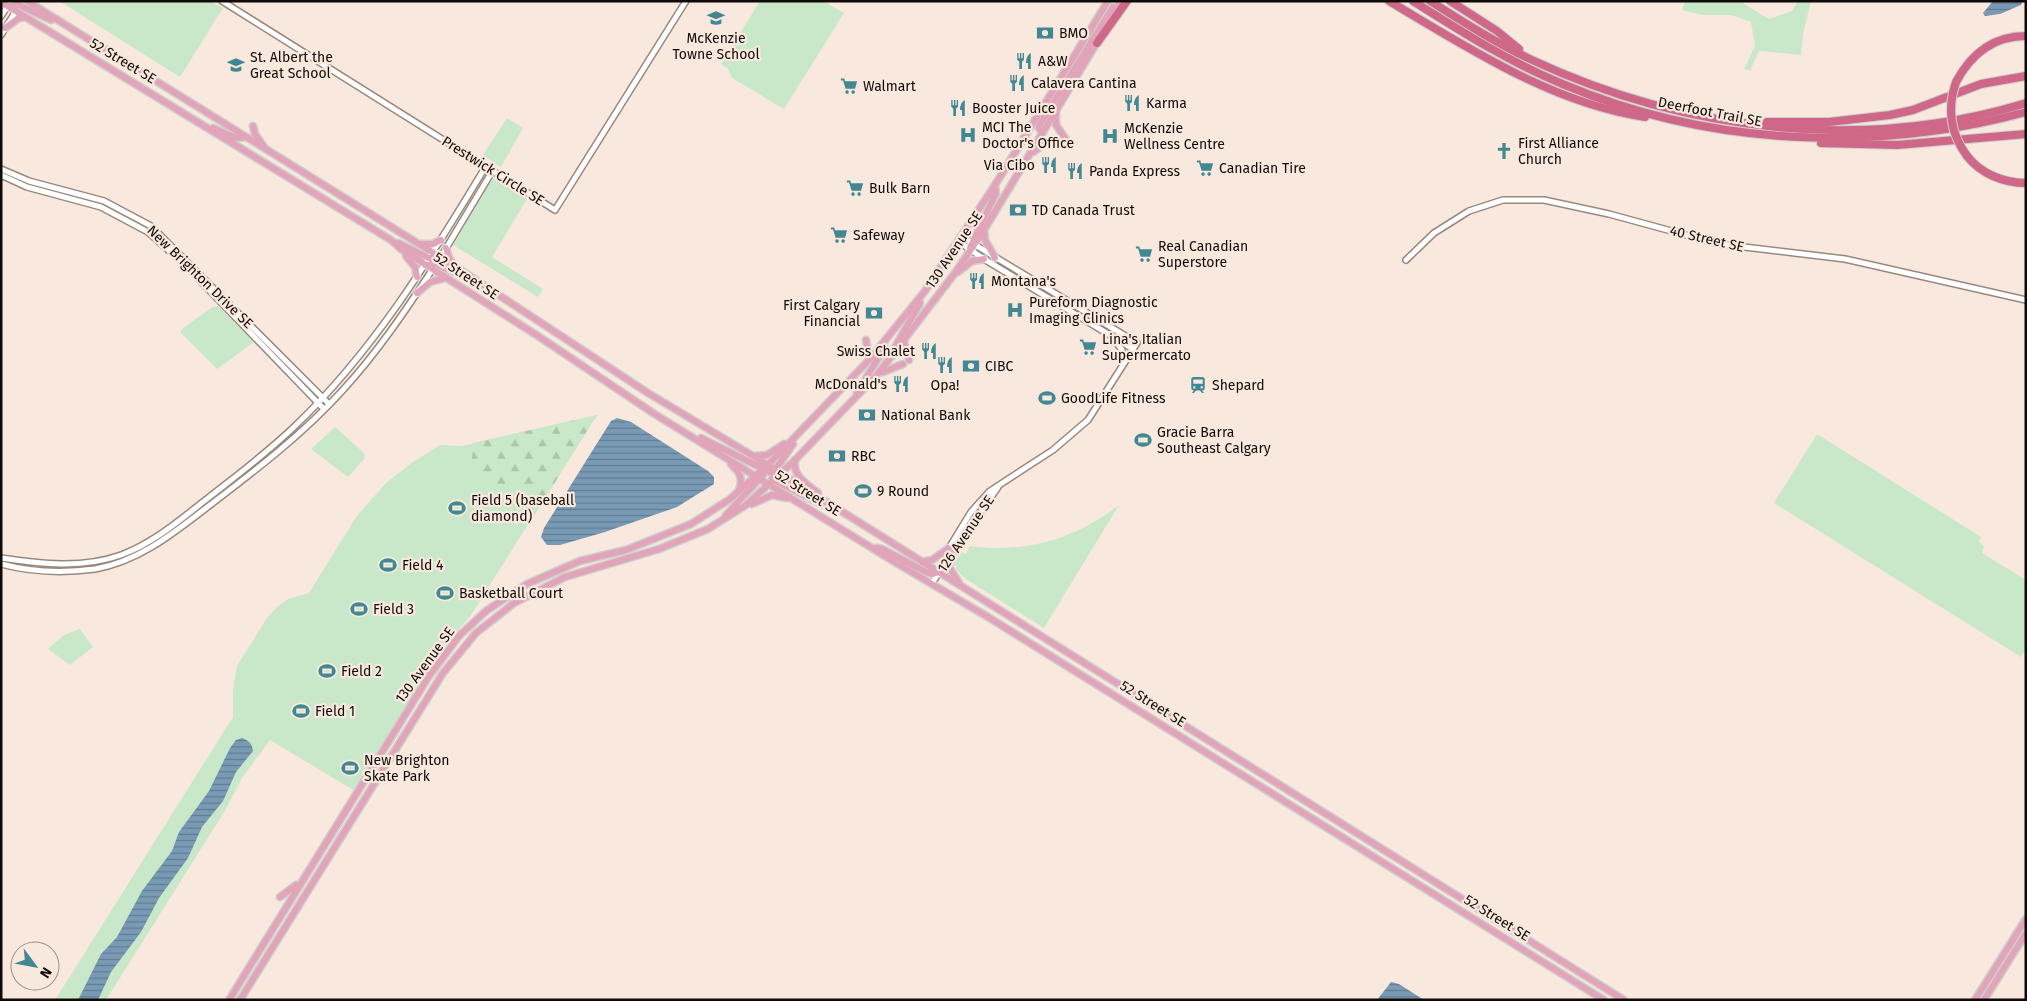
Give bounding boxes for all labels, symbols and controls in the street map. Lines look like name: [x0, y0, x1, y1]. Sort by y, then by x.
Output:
school or university icon: McKenzie Towne School: [706, 8, 726, 28]
bank icon: BMO: [1035, 23, 1055, 43]
place label: BMO: [1059, 25, 1088, 42]
place label: McKenzie Towne School: [672, 30, 760, 63]
street label: 52 Street SE: [87, 35, 159, 87]
place label: St. Albert the Great School: [250, 49, 333, 82]
restaurant icon: A&W: [1014, 51, 1034, 71]
place label: A&W: [1038, 53, 1068, 70]
school or university icon: St. Albert the Great School: [226, 55, 246, 75]
restaurant icon: Calavera Cantina: [1007, 73, 1027, 93]
place label: Calavera Cantina: [1031, 75, 1137, 92]
supermarket icon: Walmart: [839, 76, 859, 96]
place label: Walmart: [863, 78, 917, 95]
restaurant icon: Karma: [1122, 93, 1142, 113]
street label: Deerfoot Trail SE: [1657, 94, 1763, 130]
place label: Karma: [1146, 95, 1187, 112]
restaurant icon: Booster Juice: [948, 98, 968, 118]
place label: Booster Juice: [972, 100, 1055, 117]
place label: MCI The Doctor's Office: [982, 119, 1074, 152]
place label: McKenzie Wellness Centre: [1124, 120, 1225, 153]
hospital icon: MCI The Doctor's Office: [958, 125, 978, 145]
hospital icon: McKenzie Wellness Centre: [1100, 126, 1120, 146]
street label: Prestwick Circle SE: [439, 133, 547, 209]
place label: First Alliance Church: [1518, 135, 1599, 168]
church icon: First Alliance Church: [1494, 141, 1514, 161]
restaurant icon: Via Cibo: [1039, 155, 1059, 175]
place label: Via Cibo: [984, 157, 1035, 174]
supermarket icon: Canadian Tire: [1195, 158, 1215, 178]
place label: Canadian Tire: [1219, 160, 1306, 177]
restaurant icon: Panda Express: [1065, 161, 1085, 181]
place label: Panda Express: [1089, 163, 1180, 180]
supermarket icon: Bulk Barn: [845, 178, 865, 198]
place label: Bulk Barn: [869, 180, 930, 197]
bank icon: TD Canada Trust: [1008, 200, 1028, 220]
place label: TD Canada Trust: [1032, 202, 1136, 219]
street label: 130 Avenue SE: [922, 208, 986, 292]
street label: New Brighton Drive SE: [143, 222, 257, 332]
street label: 40 Street SE: [1668, 222, 1746, 256]
supermarket icon: Safeway: [829, 225, 849, 245]
place label: Safeway: [853, 227, 905, 244]
place label: Real Canadian Superstore: [1158, 238, 1248, 271]
supermarket icon: Real Canadian Superstore: [1134, 244, 1154, 264]
street label: 52 Street SE: [430, 249, 502, 303]
restaurant icon: Montana's: [967, 271, 987, 291]
place label: Montana's: [991, 273, 1056, 290]
place label: Pureform Diagnostic Imaging Clinics: [1029, 294, 1158, 327]
place label: First Calgary Financial: [783, 297, 860, 330]
hospital icon: Pureform Diagnostic Imaging Clinics: [1005, 300, 1025, 320]
bank icon: First Calgary Financial: [864, 303, 884, 323]
place label: Lina's Italian Supermercato: [1102, 331, 1191, 364]
supermarket icon: Lina's Italian Supermercato: [1078, 337, 1098, 357]
restaurant icon: Swiss Chalet: [919, 341, 939, 361]
place label: Swiss Chalet: [837, 343, 916, 360]
restaurant icon: Opa!: [935, 355, 955, 375]
bank icon: CIBC: [961, 356, 981, 376]
place label: CIBC: [985, 358, 1013, 375]
restaurant icon: McDonald's: [891, 374, 911, 394]
station icon: Shepard: [1188, 375, 1208, 395]
place label: McDonald's: [815, 376, 887, 393]
place label: Opa!: [931, 377, 959, 394]
place label: Shepard: [1212, 377, 1265, 394]
sports icon: GoodLife Fitness: [1037, 388, 1057, 408]
place label: GoodLife Fitness: [1061, 390, 1166, 407]
bank icon: National Bank: [857, 405, 877, 425]
place label: National Bank: [881, 407, 971, 424]
place label: Gracie Barra Southeast Calgary: [1157, 424, 1271, 457]
sports icon: Gracie Barra Southeast Calgary: [1133, 430, 1153, 450]
bank icon: RBC: [827, 446, 847, 466]
place label: RBC: [851, 448, 876, 465]
street label: 52 Street SE: [772, 466, 844, 520]
sports icon: 9 Round: [853, 481, 873, 501]
place label: 9 Round: [877, 483, 929, 500]
place label: Field 5 (baseball diamond): [471, 492, 574, 525]
street label: 126 Avenue SE: [934, 492, 998, 576]
sports icon: Field 5 (baseball diamond): [447, 498, 467, 518]
sports icon: Field 4: [378, 555, 398, 575]
place label: Field 4: [402, 557, 444, 574]
sports icon: Basketball Court: [435, 583, 455, 603]
place label: Basketball Court: [459, 585, 564, 602]
sports icon: Field 3: [349, 599, 369, 619]
place label: Field 3: [373, 601, 414, 618]
street label: 130 Avenue SE: [392, 624, 458, 706]
sports icon: Field 2: [317, 661, 337, 681]
place label: Field 2: [341, 663, 382, 680]
street label: 52 Street SE: [1117, 677, 1189, 731]
sports icon: Field 1: [291, 701, 311, 721]
place label: Field 1: [315, 703, 355, 720]
place label: New Brighton Skate Park: [364, 752, 450, 785]
sports icon: New Brighton Skate Park: [340, 758, 360, 778]
street label: 52 Street SE: [1461, 891, 1533, 945]
north arrow: [10, 941, 60, 991]
text: N: [36, 964, 55, 981]

